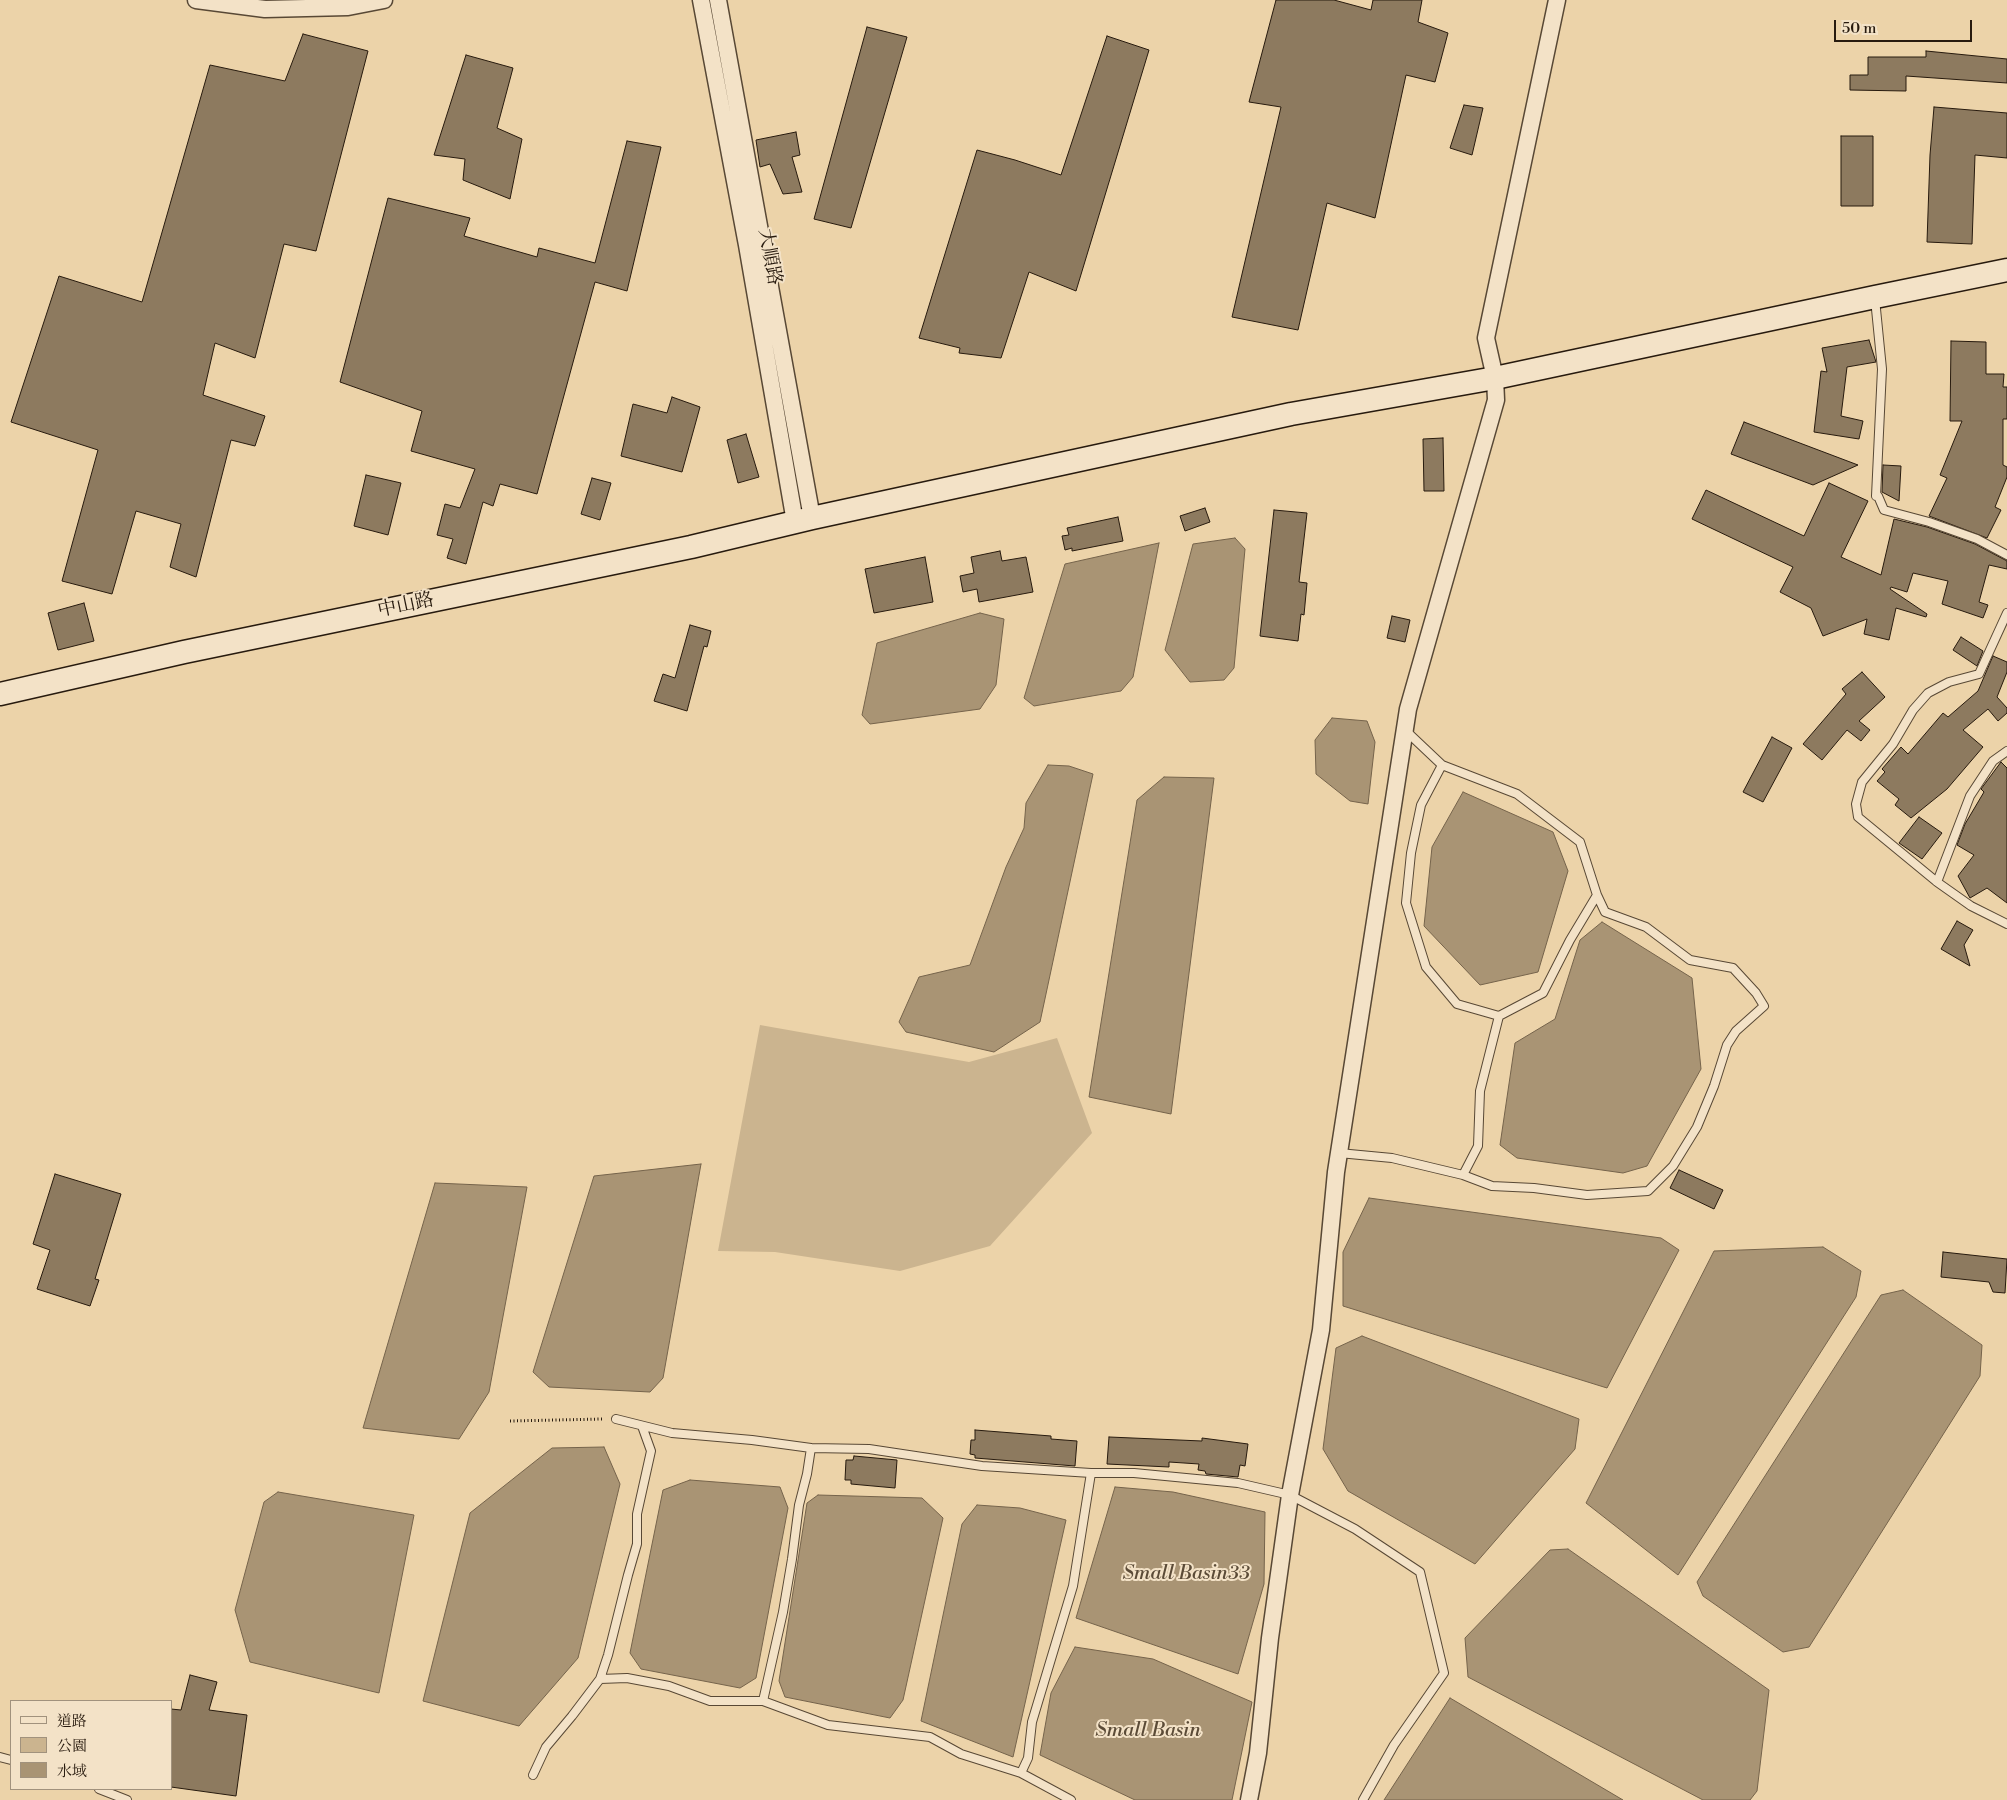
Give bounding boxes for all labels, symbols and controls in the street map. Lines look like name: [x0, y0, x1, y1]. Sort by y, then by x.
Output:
scale bar: [1837, 10, 1974, 42]
text: 50 m: [1842, 19, 1876, 38]
street label: 大順路: [753, 227, 785, 287]
street label: 中山路: [376, 589, 436, 623]
water label: Small Basin33: [1122, 1562, 1250, 1586]
legend: [10, 1700, 172, 1790]
text: 道路: [57, 1712, 87, 1731]
water label: Small Basin: [1095, 1719, 1201, 1743]
text: 公園: [57, 1737, 87, 1756]
text: 水域: [57, 1762, 87, 1781]

